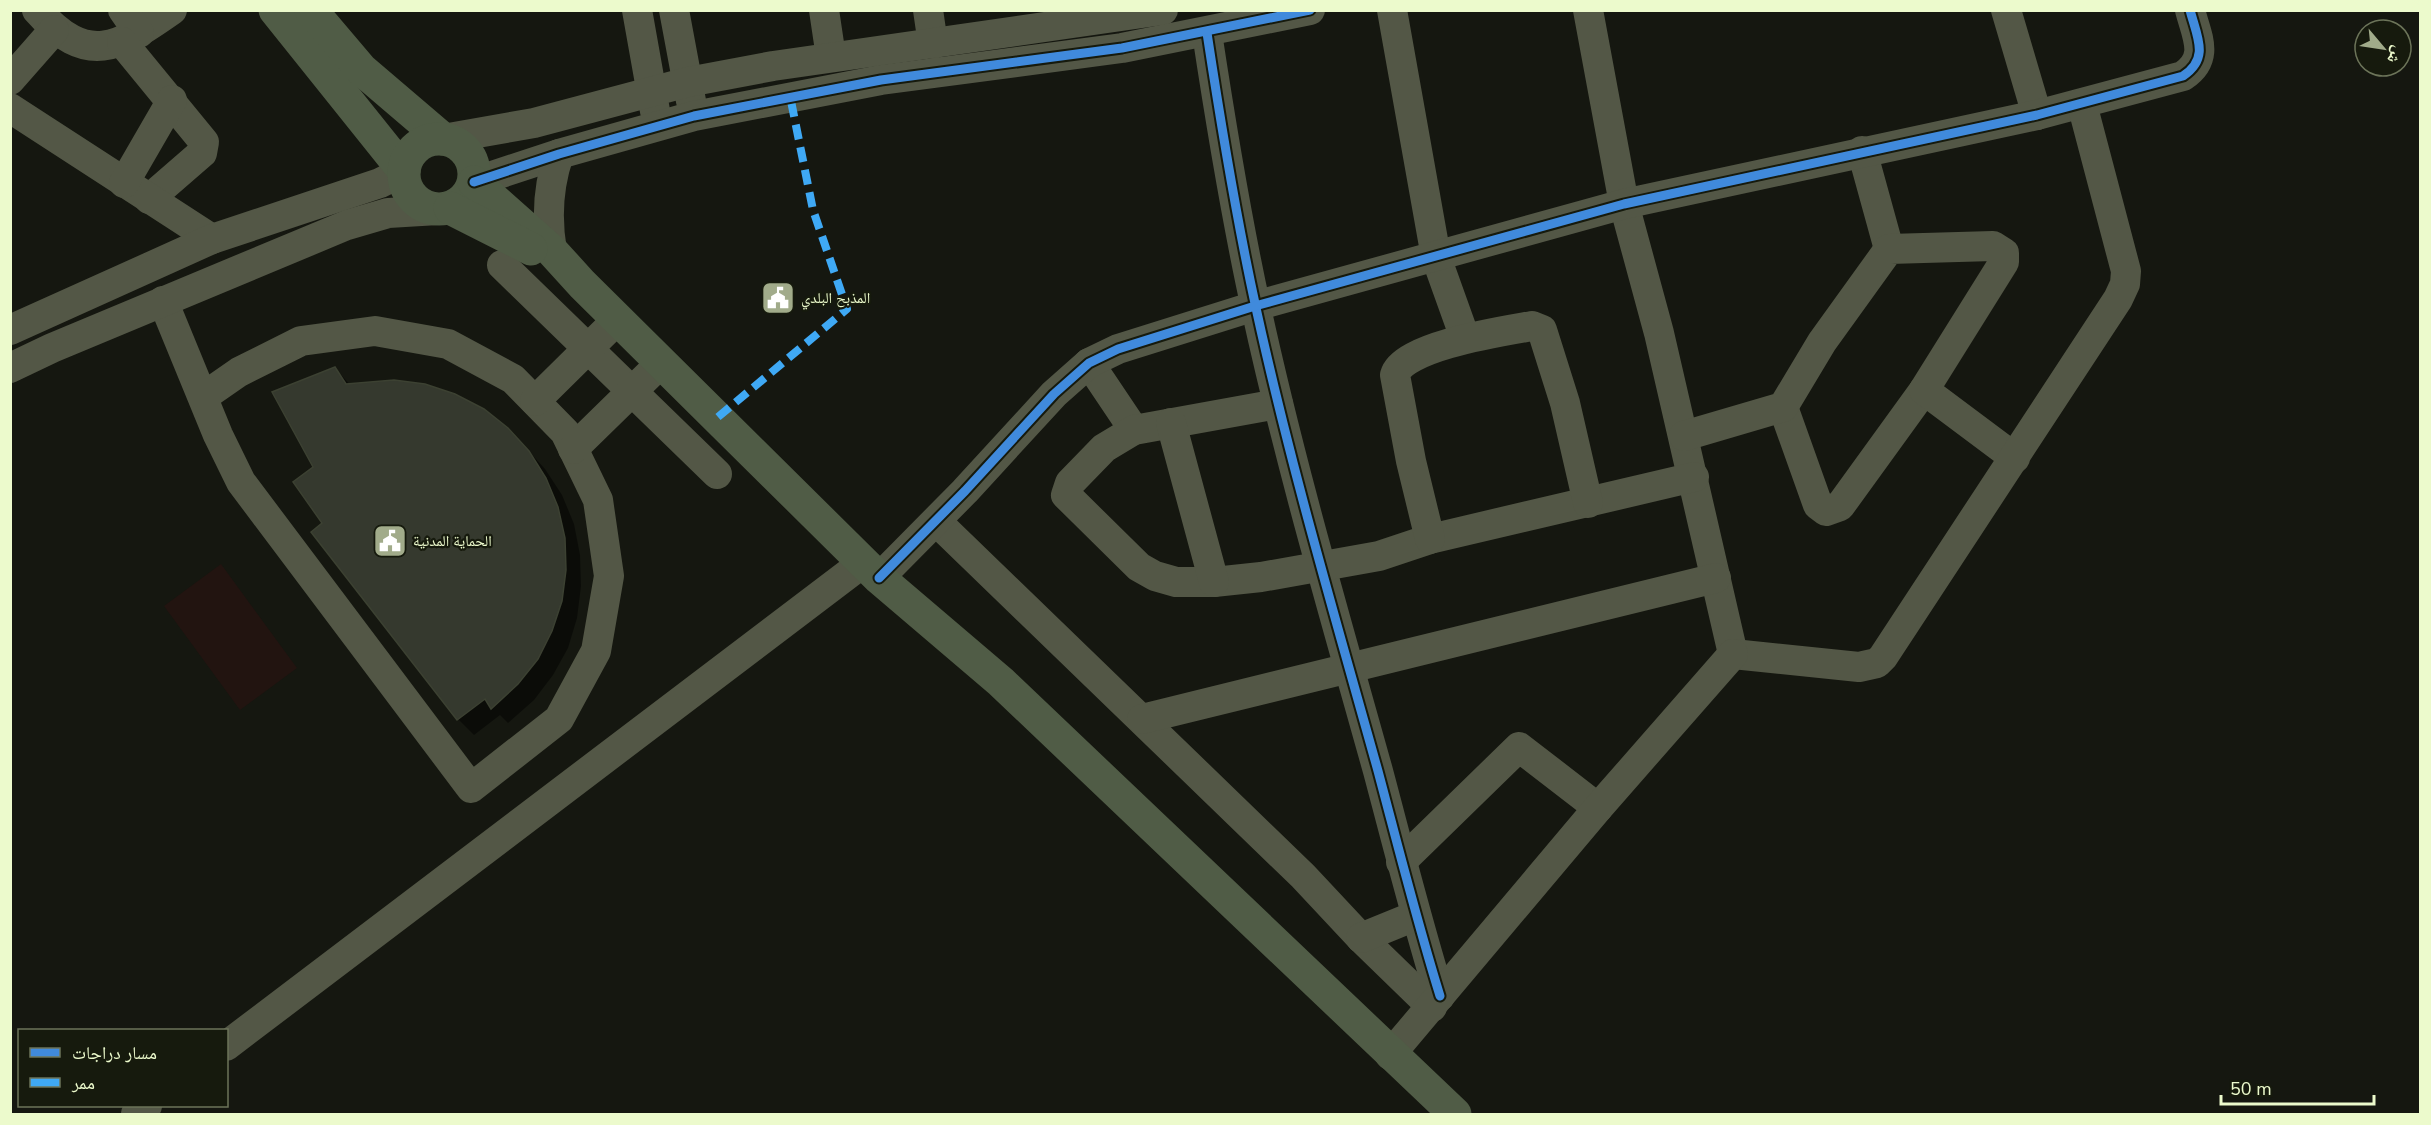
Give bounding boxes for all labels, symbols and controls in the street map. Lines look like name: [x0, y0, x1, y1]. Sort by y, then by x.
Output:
north arrow: [2353, 18, 2413, 78]
text: ش: [2381, 42, 2409, 68]
public building icon: المذبح البلدي: [760, 280, 796, 316]
place label: المذبح البلدي: [801, 288, 870, 310]
public building icon: الحماية المدنية: [372, 523, 408, 559]
place label: الحماية المدنية: [413, 531, 492, 551]
legend: [18, 1029, 228, 1107]
text: مسار دراجات: [72, 1041, 157, 1065]
scale bar: [2221, 1068, 2374, 1106]
text: ممر: [71, 1071, 95, 1095]
text: 50 m: [2230, 1077, 2272, 1101]

